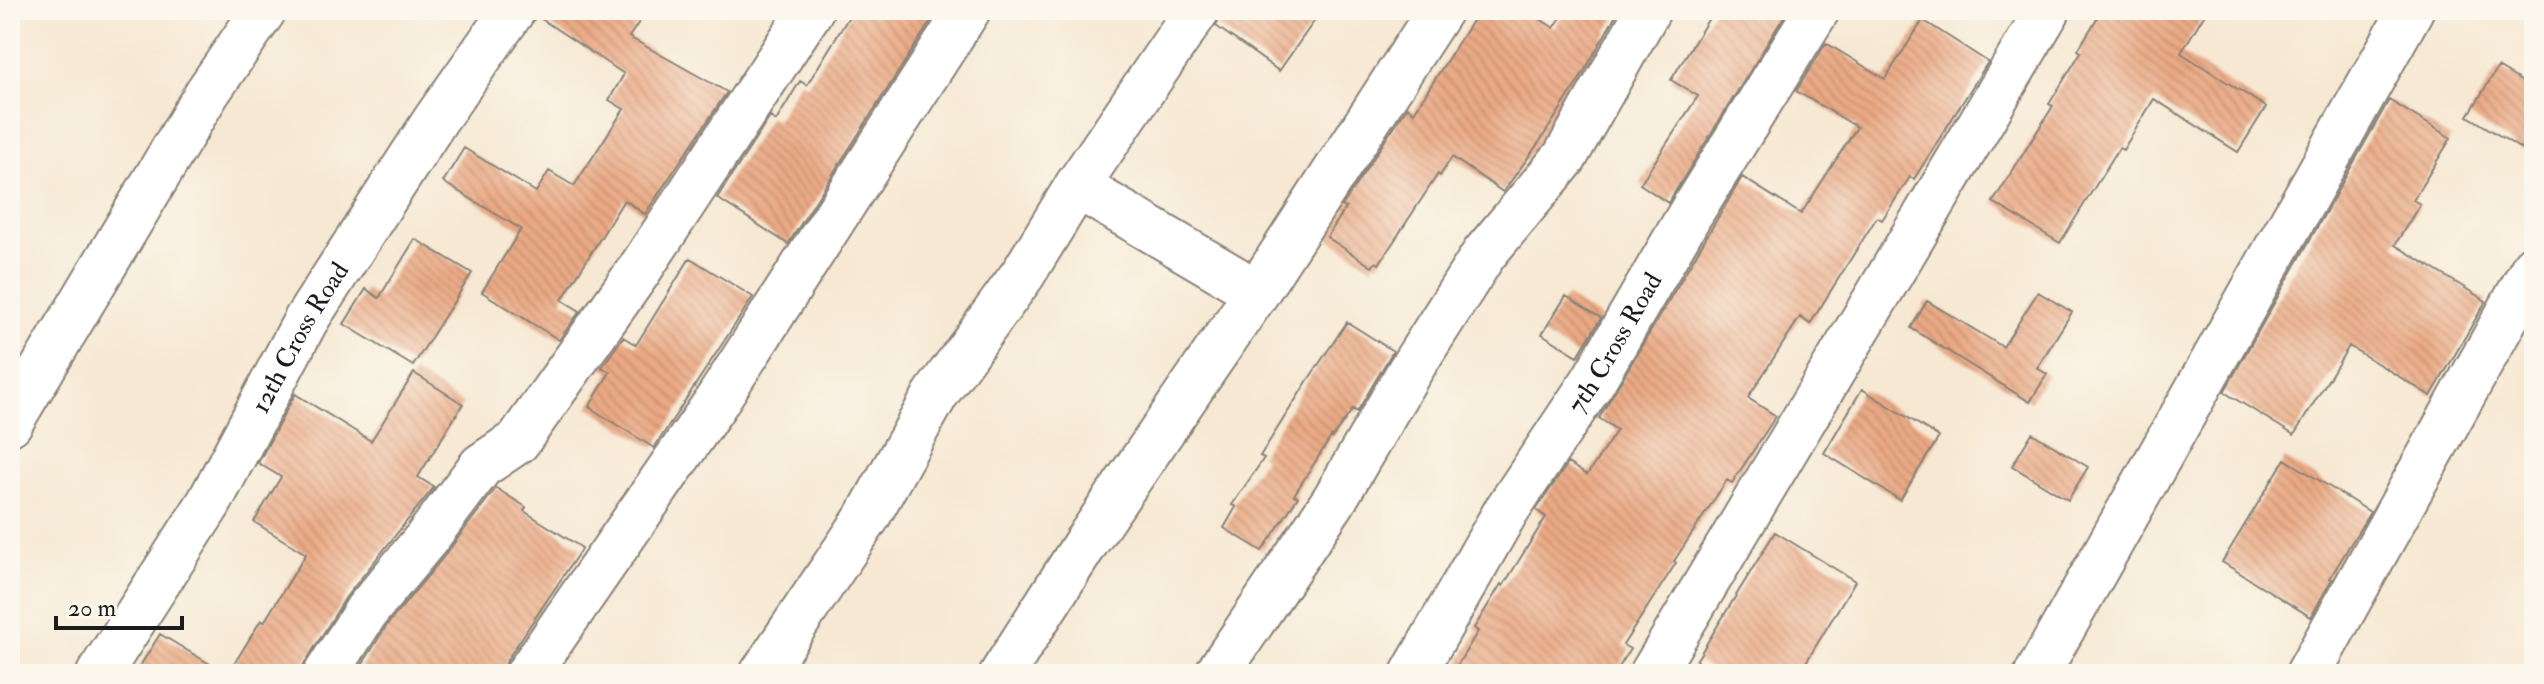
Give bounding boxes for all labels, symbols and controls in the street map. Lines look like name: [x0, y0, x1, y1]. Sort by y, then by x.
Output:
street label: 12th Cross Road: [245, 256, 356, 419]
street label: 7th Cross Road: [1561, 267, 1670, 420]
scale bar: [56, 580, 182, 630]
text: 20 m: [68, 593, 117, 624]

